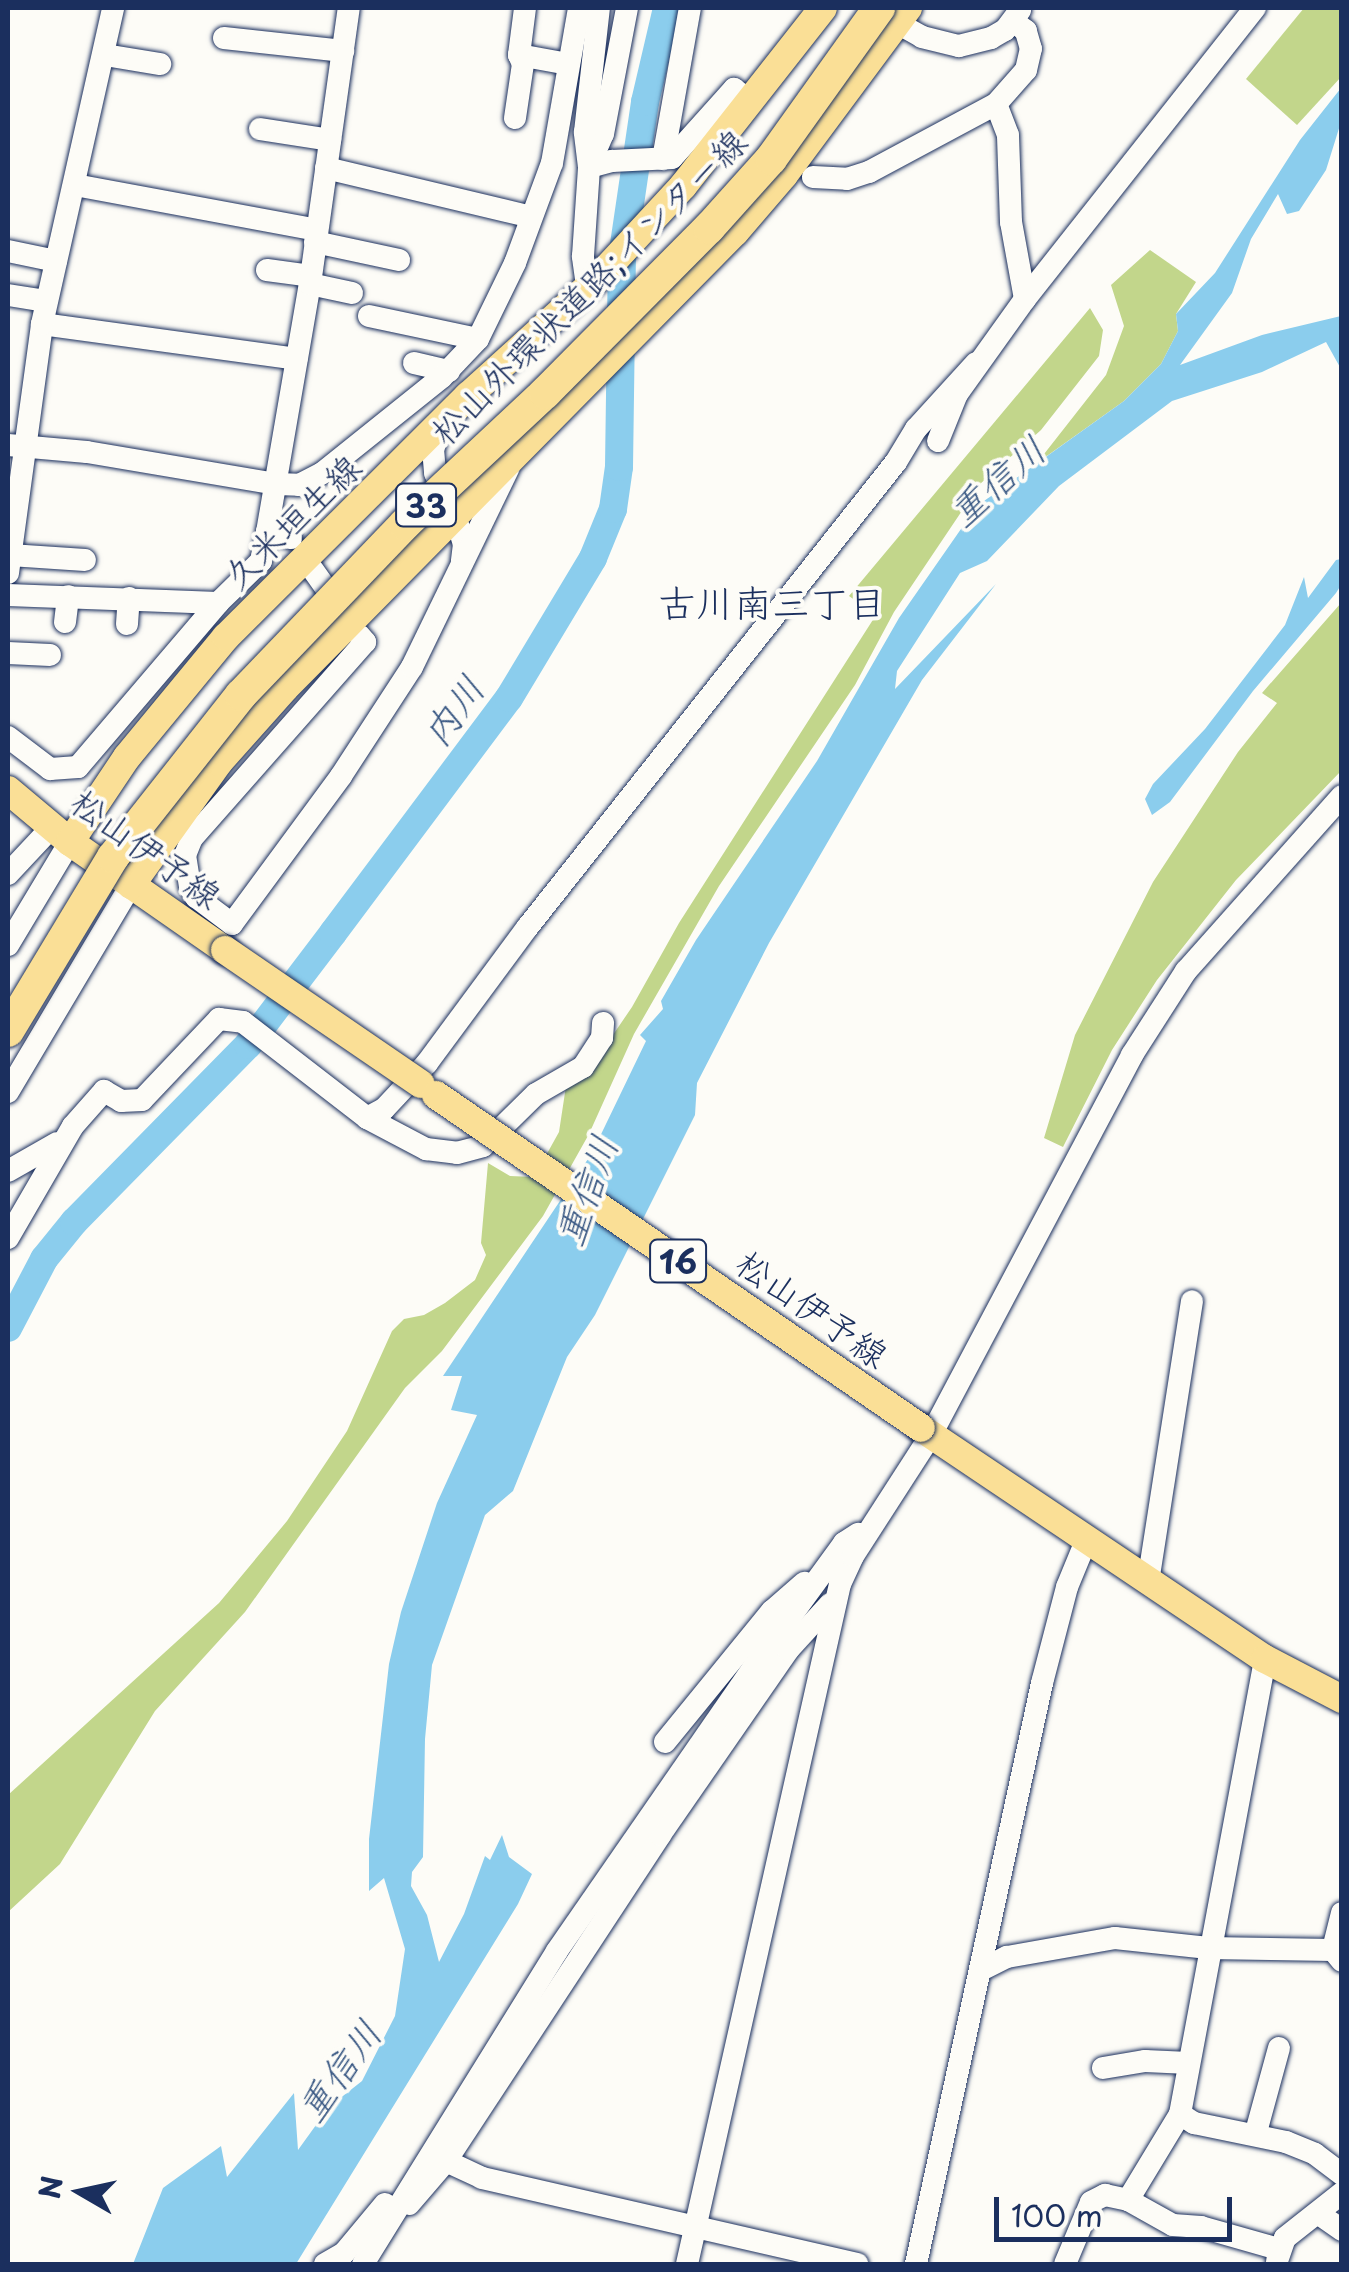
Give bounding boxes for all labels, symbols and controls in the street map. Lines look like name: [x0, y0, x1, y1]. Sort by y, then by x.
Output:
street label: 松山外環状道路;インター線: [421, 119, 755, 453]
water label: 重信川: [938, 425, 1054, 535]
street label: 久米垣生線: [213, 445, 369, 597]
road number: 33: [394, 478, 458, 532]
district label: 古川南三丁目: [658, 579, 886, 625]
water label: 内川: [411, 666, 493, 754]
street label: 松山伊予線: [64, 780, 230, 916]
water label: 重信川: [544, 1129, 626, 1251]
road number: 16: [648, 1234, 708, 1288]
street label: 松山伊予線: [729, 1241, 897, 1375]
water label: 重信川: [286, 2010, 390, 2130]
north arrow: [30, 2142, 130, 2242]
text: N: [27, 2173, 73, 2202]
scale bar: [999, 2177, 1236, 2239]
text: 100 m: [1011, 2192, 1103, 2237]

